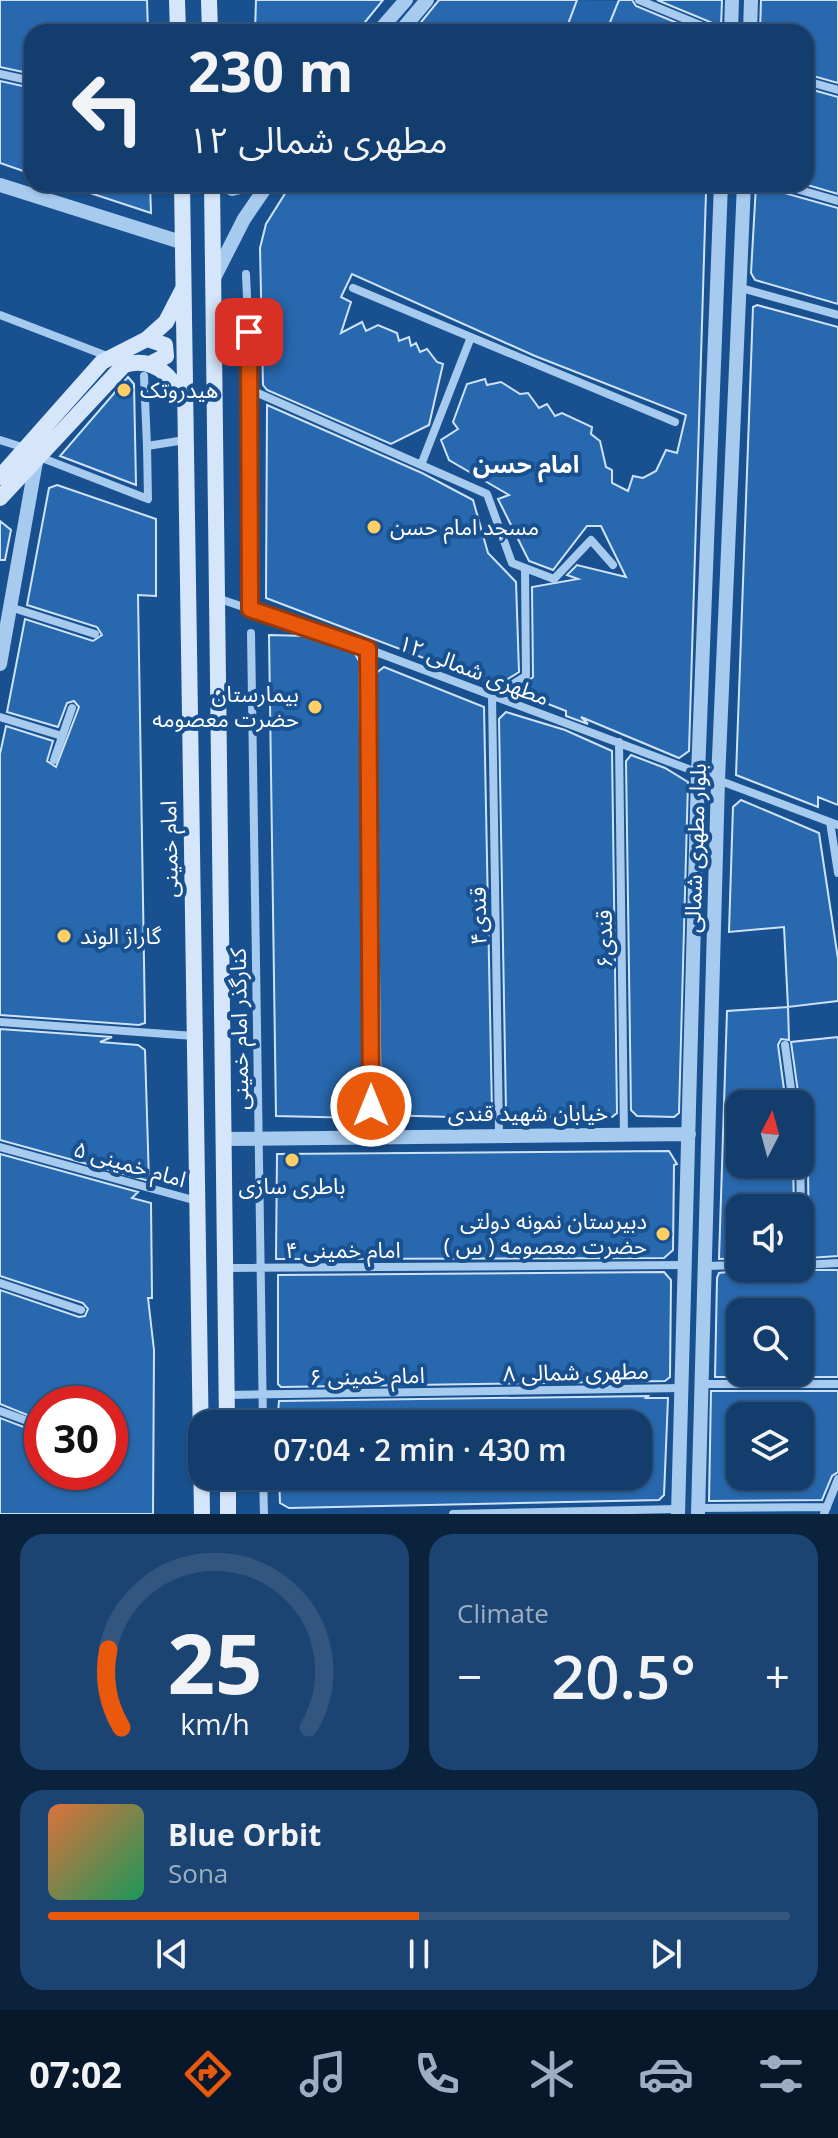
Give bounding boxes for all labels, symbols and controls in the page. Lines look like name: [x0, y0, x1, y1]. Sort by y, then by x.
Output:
text: 230 m: [188, 32, 354, 108]
icon: left: [56, 56, 160, 160]
text: مطهری شمالی ۱۲: [188, 115, 448, 164]
pin: [215, 298, 283, 366]
icon: arrive: [227, 310, 271, 354]
place label: هیدروتک: [140, 374, 218, 404]
marker: هیدروتک: [115, 381, 133, 399]
district label: امام حسن: [473, 447, 579, 483]
place label: مسجد امام حسن: [390, 511, 539, 544]
marker: مسجد امام حسن: [365, 518, 383, 536]
street label: مطهری شمالی ۱۲: [395, 627, 554, 711]
place label: بیمارستان حضرت معصومه: [152, 678, 299, 733]
marker: بیمارستان حضرت معصومه: [306, 698, 324, 716]
street label: بلوار مطهری شمالی: [676, 763, 712, 933]
street label: امام خمینی: [152, 800, 187, 898]
street label: قندی۴: [461, 887, 493, 945]
street label: قندی۶: [587, 910, 619, 968]
place label: گاراژ الوند: [80, 920, 162, 950]
marker: گاراژ الوند: [55, 927, 73, 945]
street label: کنارگذر امام خمینی: [222, 947, 257, 1110]
position arrow: [329, 1064, 413, 1148]
north arrow: [726, 1090, 814, 1178]
map controls: [726, 1090, 814, 1490]
street label: خیابان شهید قندی: [448, 1097, 608, 1127]
street label: امام خمینی ۵: [70, 1133, 190, 1196]
marker: باطری سازی: [283, 1151, 301, 1169]
place label: باطری سازی: [239, 1170, 345, 1200]
button: sound: [726, 1194, 814, 1282]
place label: دبیرستان نمونه دولتی حضرت معصومه ( س ): [444, 1205, 647, 1260]
marker: دبیرستان نمونه دولتی حضرت معصومه ( س ): [654, 1225, 672, 1243]
street label: امام خمینی ۴: [285, 1234, 401, 1267]
button: search: [726, 1298, 814, 1386]
street label: مطهری شمالی ۸: [503, 1355, 649, 1387]
street label: امام خمینی ۶: [309, 1359, 425, 1394]
speed limit sign: 30: [24, 1386, 128, 1490]
button: layers: [726, 1402, 814, 1490]
text: 07:04 · 2 min · 430 m: [273, 1429, 567, 1470]
text: Climate: [457, 1595, 549, 1631]
text: 25: [167, 1605, 262, 1718]
text: 20.5°: [551, 1635, 696, 1717]
text: −: [457, 1646, 482, 1706]
text: +: [765, 1646, 790, 1706]
text: km/h: [180, 1704, 249, 1743]
text: Blue Orbit: [168, 1814, 321, 1855]
text: Sona: [168, 1855, 228, 1891]
icon: previous: [150, 1932, 194, 1976]
icon: pause: [397, 1932, 441, 1976]
icon: next: [644, 1932, 688, 1976]
icon: directions: [180, 2046, 236, 2102]
icon: music: [295, 2046, 351, 2102]
icon: phone: [409, 2046, 465, 2102]
icon: climate: [524, 2046, 580, 2102]
icon: car: [638, 2046, 694, 2102]
icon: filters: [753, 2046, 809, 2102]
text: 07:02: [29, 2050, 122, 2099]

